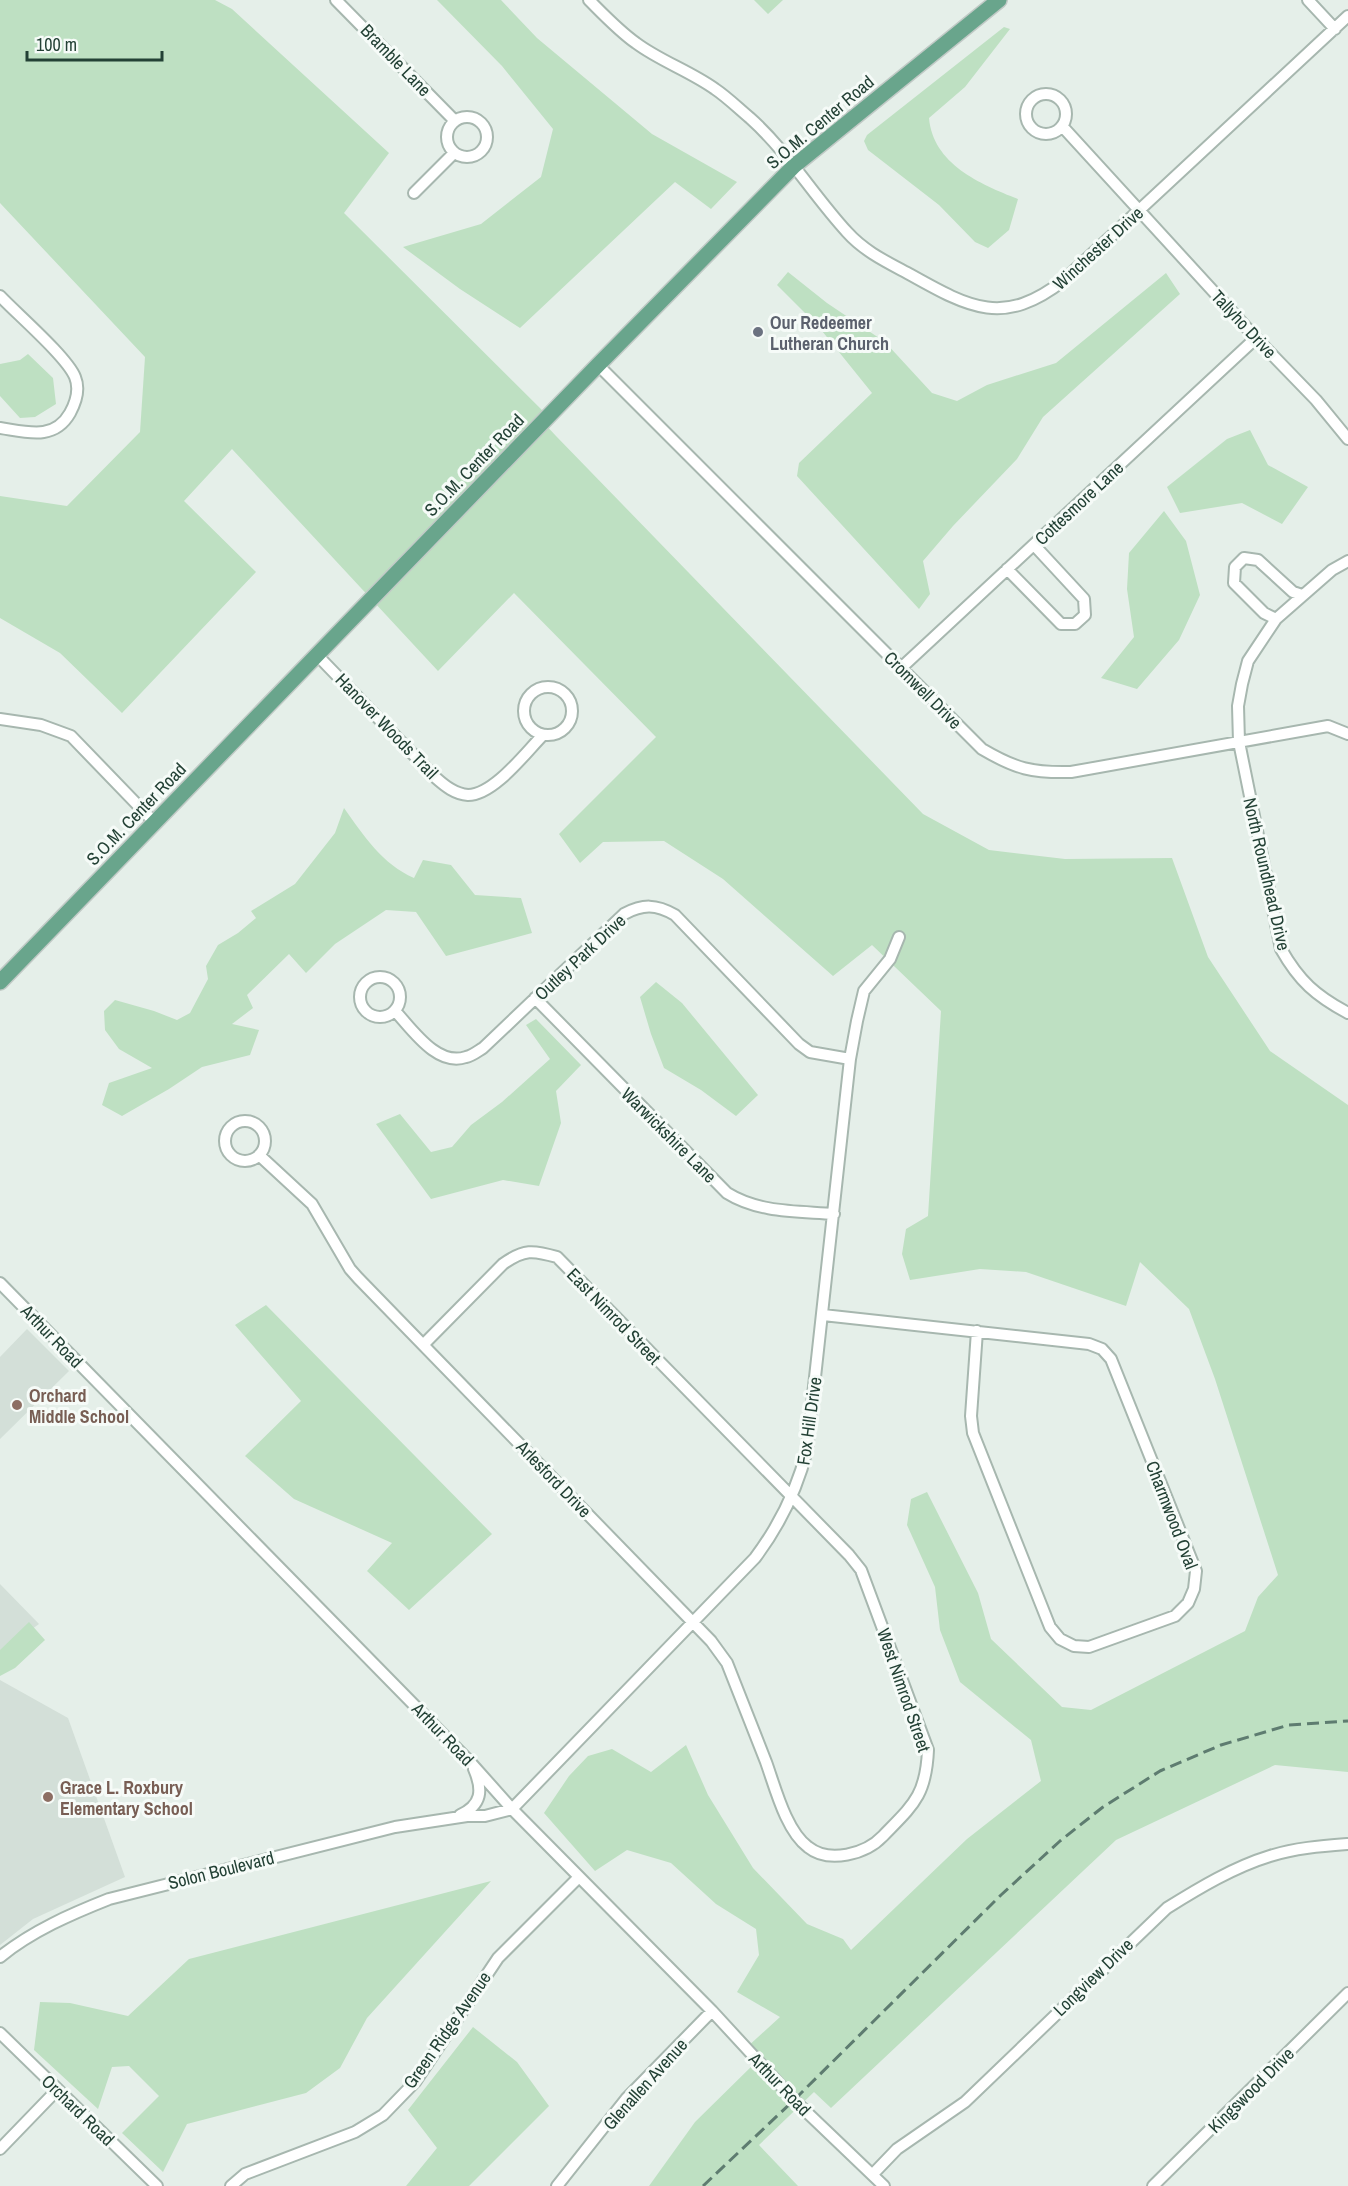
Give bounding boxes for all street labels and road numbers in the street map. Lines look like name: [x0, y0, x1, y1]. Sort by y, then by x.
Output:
street label: Bramble Lane: [355, 18, 437, 102]
street label: S.O.M. Center Road: [761, 69, 879, 175]
street label: Winchester Drive: [1047, 201, 1149, 295]
street label: Tallyho Drive: [1206, 284, 1282, 364]
street label: S.O.M. Center Road: [419, 408, 529, 522]
street label: Cottesmore Lane: [1029, 455, 1129, 551]
street label: Cromwell Drive: [879, 646, 967, 734]
street label: Hanover Woods Trail: [330, 668, 444, 784]
street label: S.O.M. Center Road: [81, 757, 191, 871]
street label: North Roundhead Drive: [1237, 795, 1297, 953]
street label: Outley Park Drive: [529, 908, 631, 1006]
street label: Warwickshire Lane: [616, 1082, 722, 1188]
street label: East Nimrod Street: [561, 1262, 667, 1370]
street label: Arthur Road: [15, 1298, 89, 1373]
street label: Fox Hill Drive: [790, 1375, 828, 1467]
street label: Arlesford Drive: [510, 1434, 597, 1523]
street label: Charmwood Oval: [1140, 1457, 1204, 1573]
street label: West Nimrod Street: [871, 1625, 937, 1755]
street label: Arthur Road: [406, 1696, 480, 1771]
street label: Solon Boulevard: [165, 1845, 277, 1895]
street label: Longview Drive: [1047, 1932, 1139, 2022]
street label: Green Ridge Avenue: [397, 1966, 497, 2094]
street label: Glenallen Avenue: [597, 2033, 693, 2135]
street label: Kingswood Drive: [1202, 2041, 1300, 2139]
street label: Arthur Road: [743, 2046, 817, 2121]
street label: Orchard Road: [36, 2069, 120, 2151]

